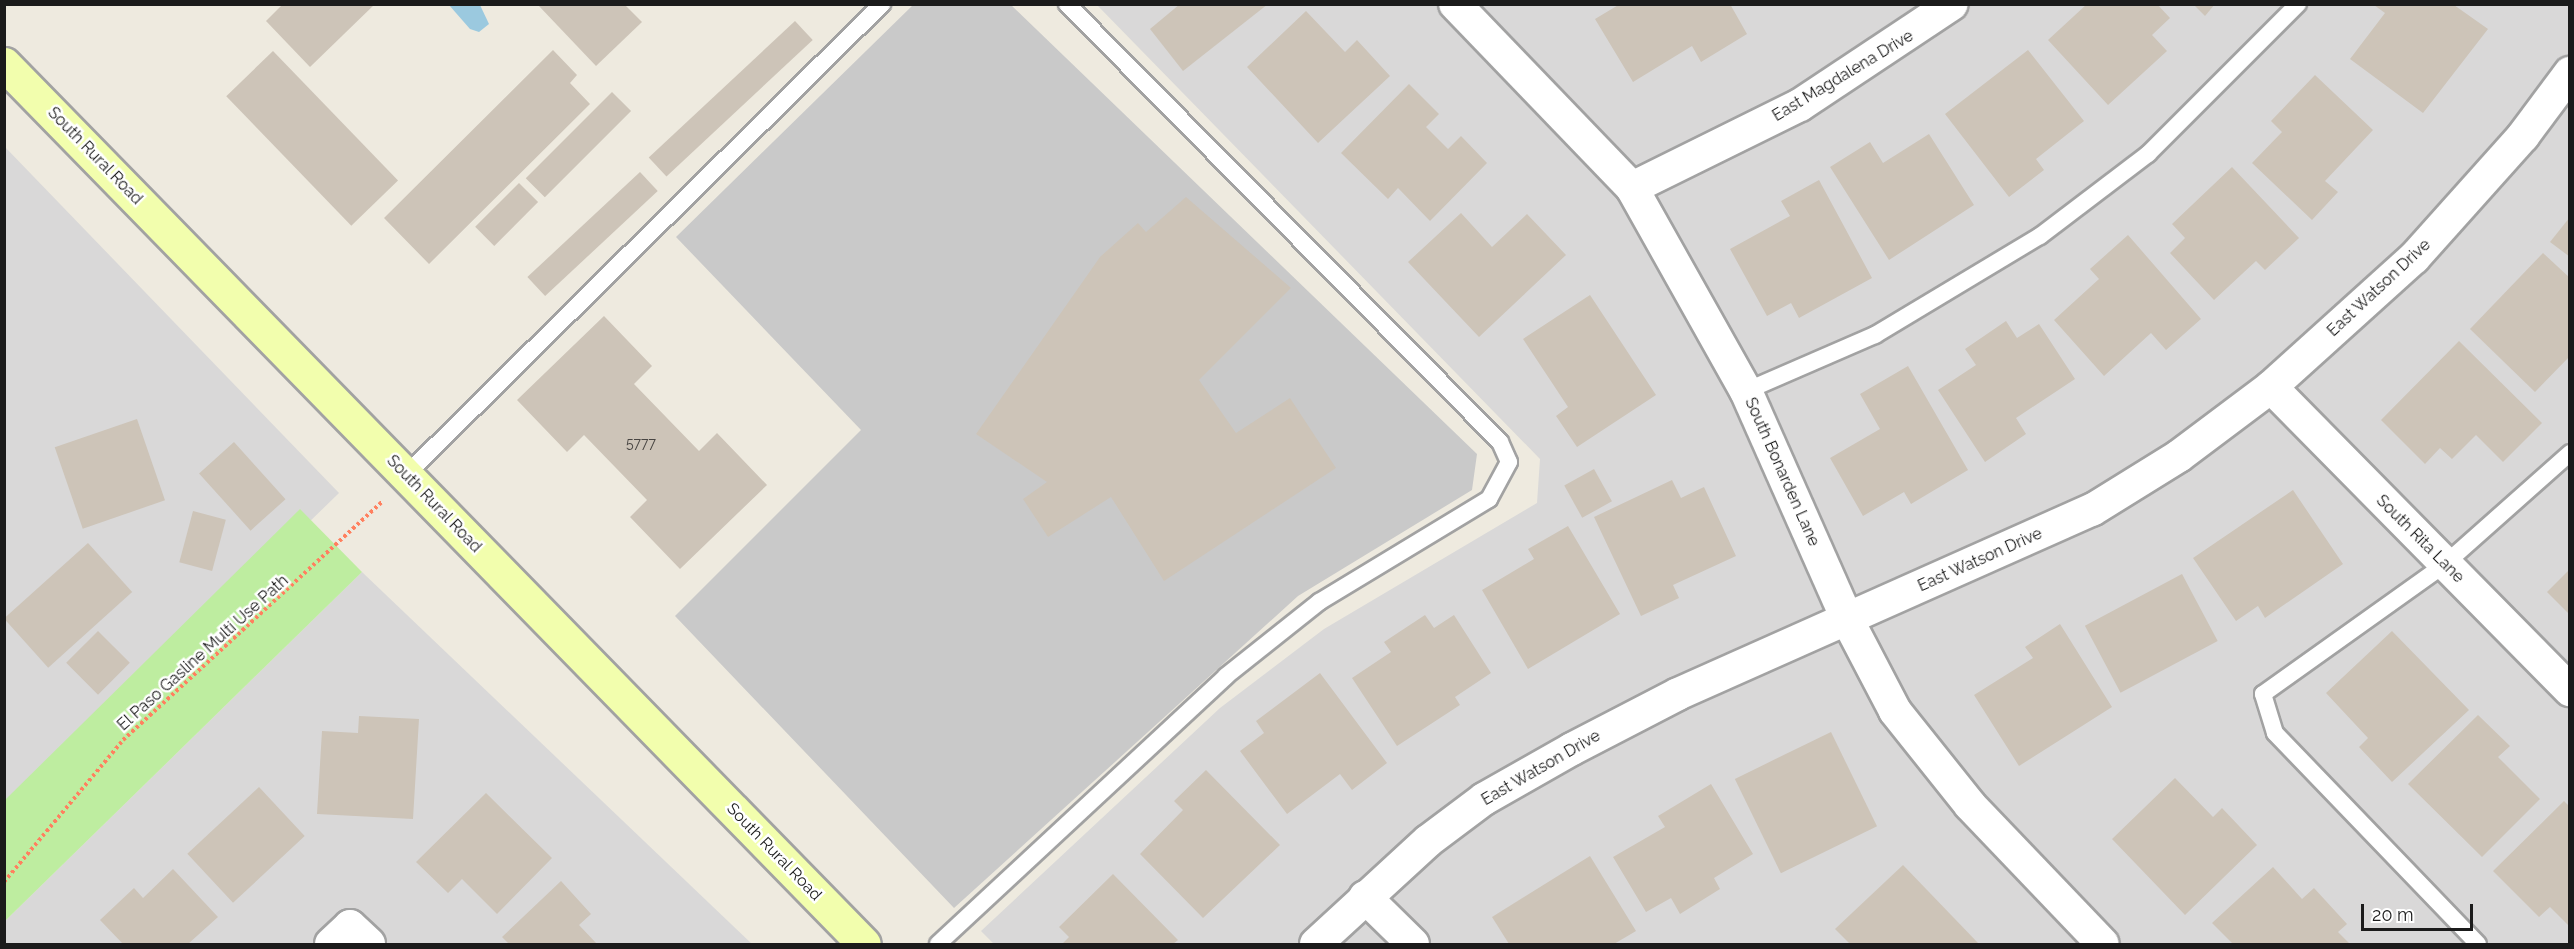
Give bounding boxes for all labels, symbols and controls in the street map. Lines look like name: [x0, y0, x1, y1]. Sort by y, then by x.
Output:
street label: East Magdalena Drive: [1769, 26, 1917, 126]
street label: South Rural Road: [43, 103, 147, 209]
street label: East Watson Drive: [2323, 235, 2435, 341]
street label: South Bonarden Lane: [1741, 395, 1823, 549]
house number: 5777: [626, 435, 656, 451]
street label: South Rural Road: [382, 451, 486, 557]
street label: South Rita Lane: [2372, 491, 2468, 587]
street label: East Watson Drive: [1915, 524, 2045, 596]
street label: El Paso Gasline Multi Use Path: [113, 571, 293, 735]
street label: East Watson Drive: [1478, 726, 1604, 810]
street label: South Rural Road: [722, 799, 826, 905]
scale bar: [2364, 892, 2476, 930]
text: 20 m: [2372, 904, 2414, 925]

